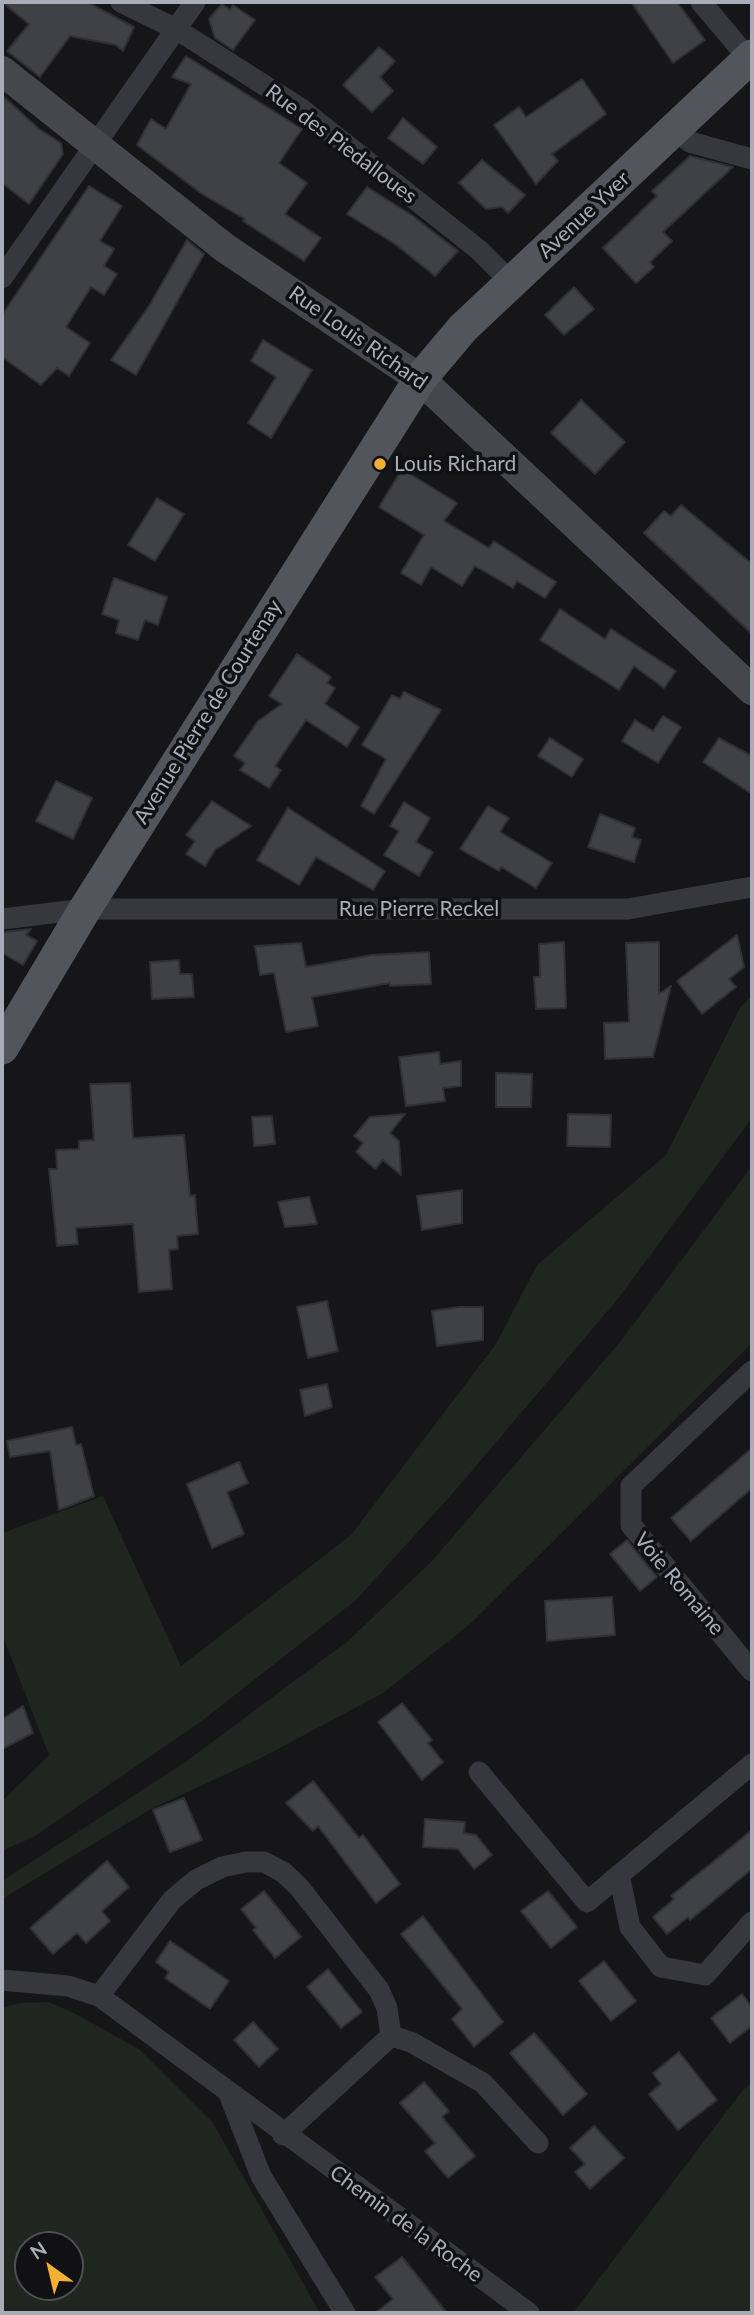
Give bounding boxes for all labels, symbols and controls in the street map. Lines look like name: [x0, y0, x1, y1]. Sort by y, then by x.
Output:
street label: Rue des Piedalloues: [260, 79, 422, 209]
street label: Avenue Yver: [533, 166, 635, 264]
street label: Rue Louis Richard: [284, 281, 432, 395]
place label: Louis Richard: [394, 451, 516, 477]
marker: Louis Richard: [372, 456, 388, 472]
street label: Avenue Pierre de Courtenay: [129, 595, 287, 829]
street label: Rue Pierre Reckel: [339, 896, 499, 922]
street label: Voie Romaine: [629, 1528, 729, 1640]
street label: Chemin de la Roche: [325, 2160, 487, 2288]
north arrow: [14, 2231, 84, 2301]
text: N: [26, 2236, 51, 2263]

